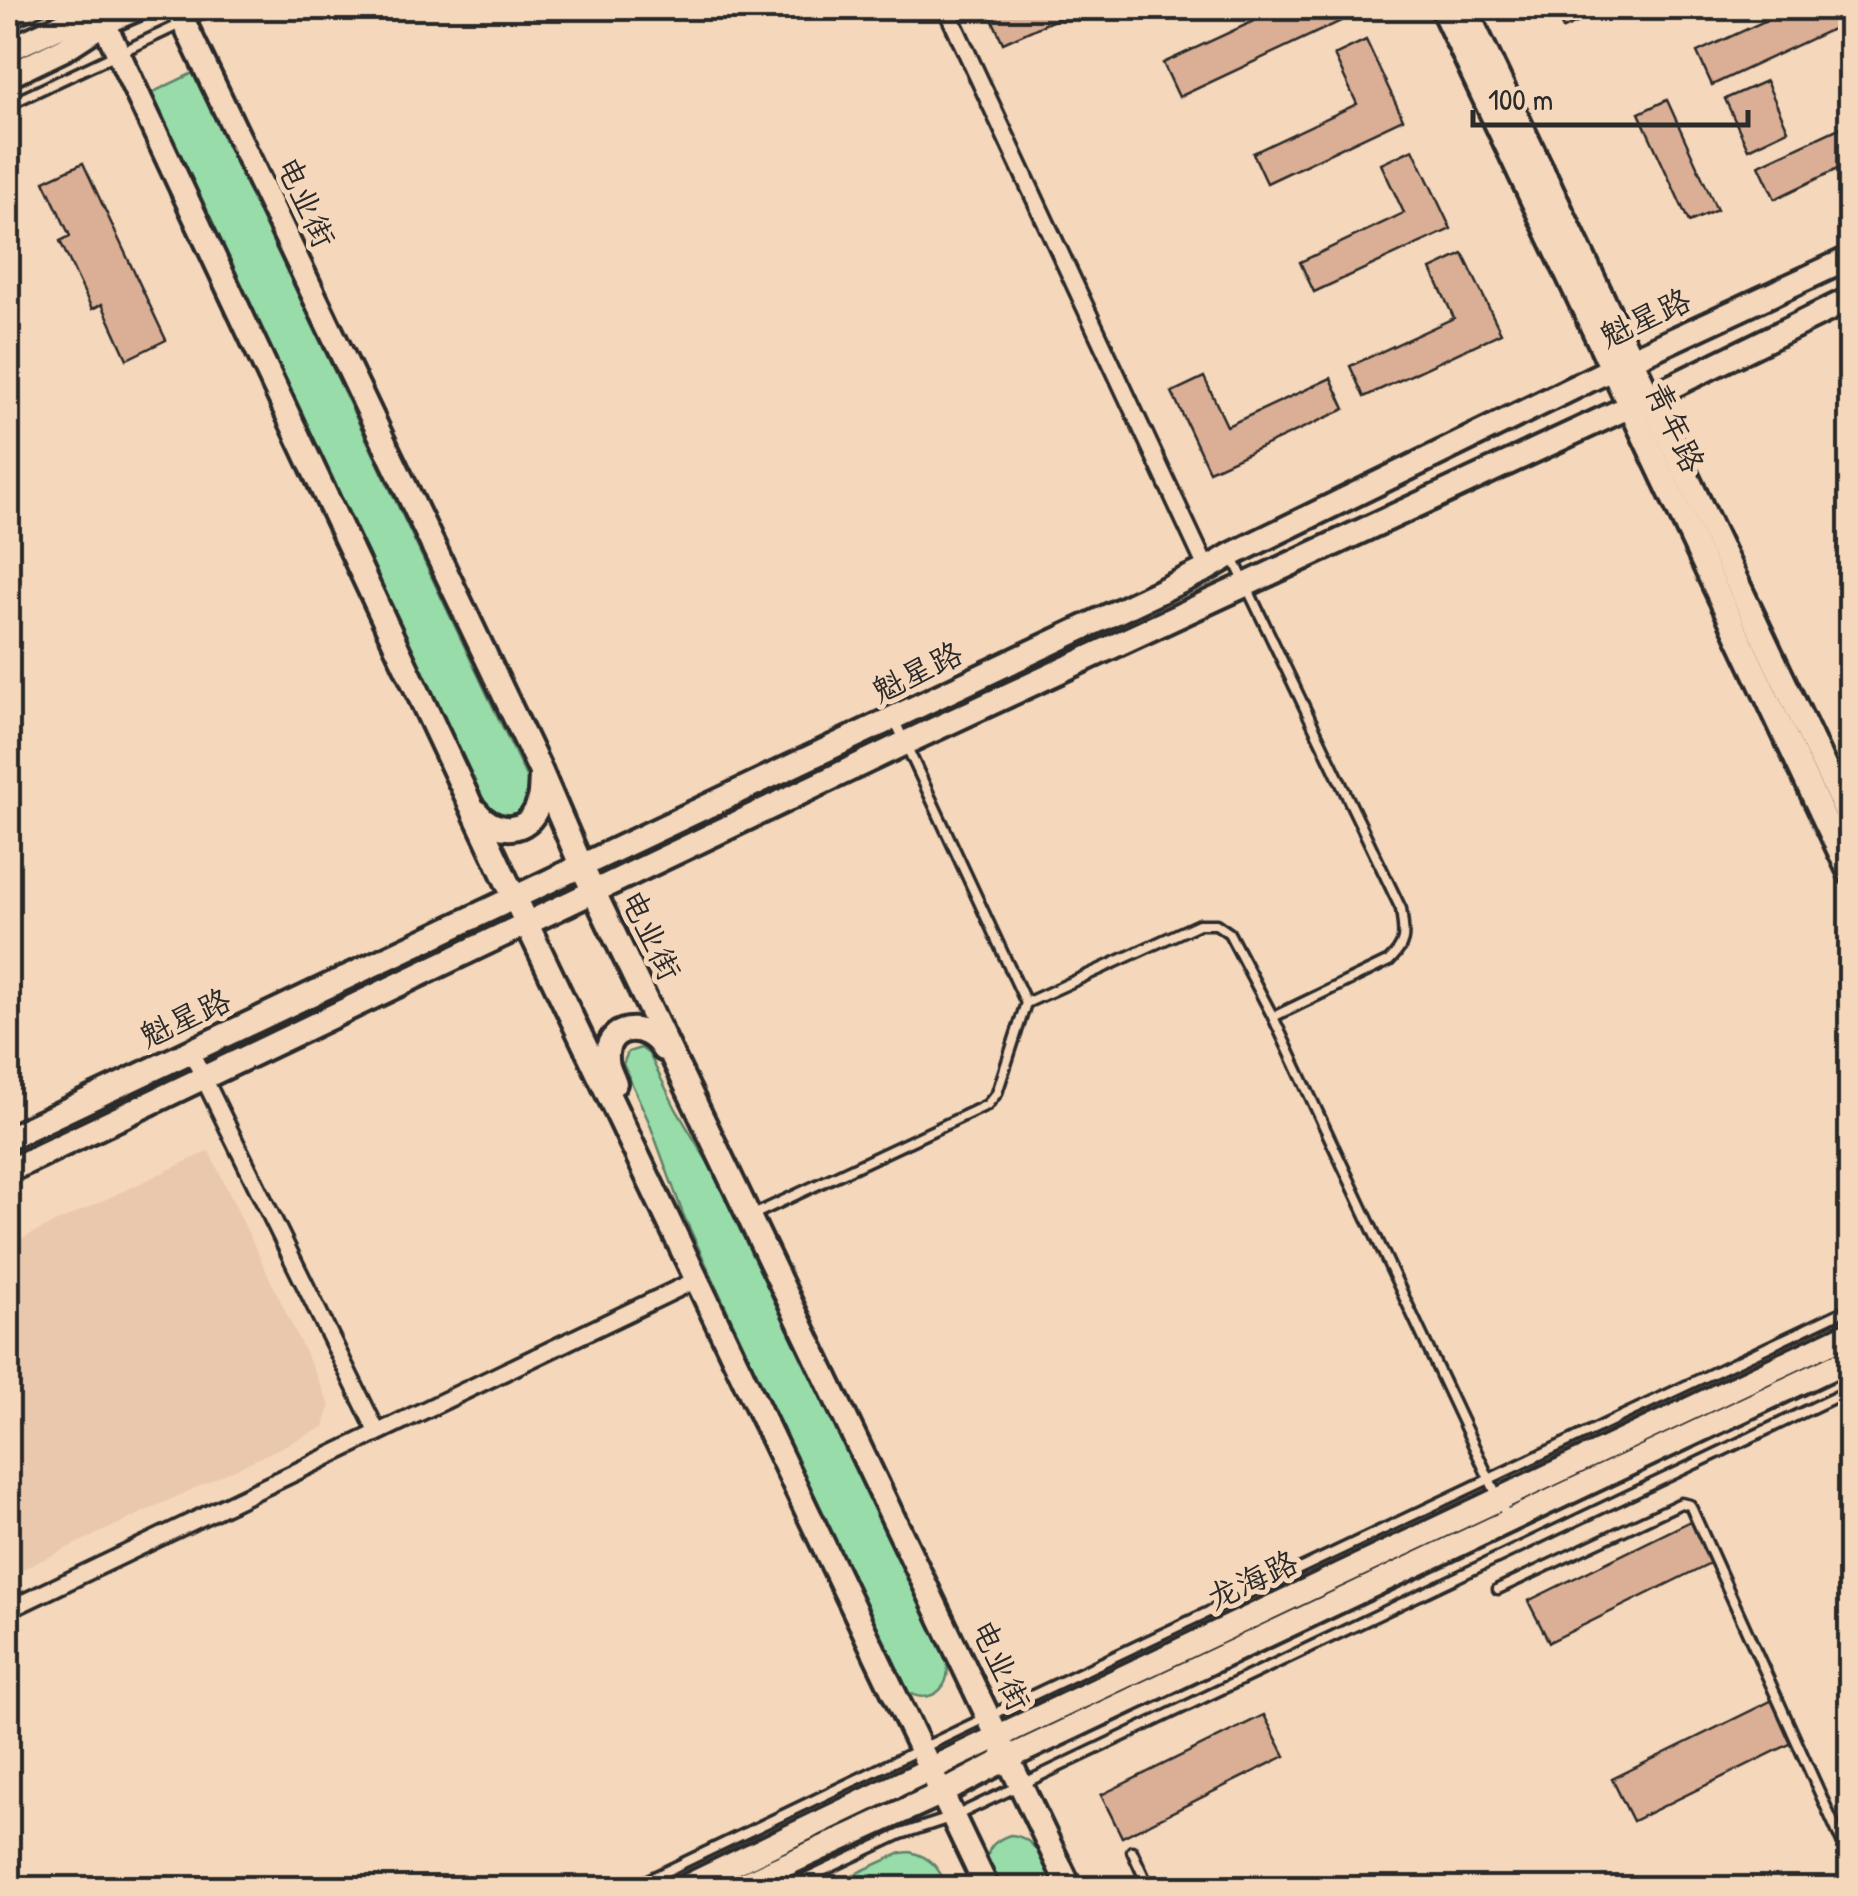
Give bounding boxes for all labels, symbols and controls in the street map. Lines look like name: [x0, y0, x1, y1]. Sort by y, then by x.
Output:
scale bar: [1473, 65, 1748, 127]
text: 100 m: [1488, 79, 1553, 119]
street label: 电业街: [267, 149, 346, 254]
street label: 魁星路: [1592, 278, 1697, 357]
street label: 青年路: [1636, 374, 1715, 479]
street label: 魁星路: [864, 631, 969, 712]
street label: 电业街: [611, 882, 692, 987]
street label: 魁星路: [132, 978, 237, 1057]
street label: 龙海路: [1199, 1540, 1304, 1619]
street label: 电业街: [962, 1612, 1041, 1717]

